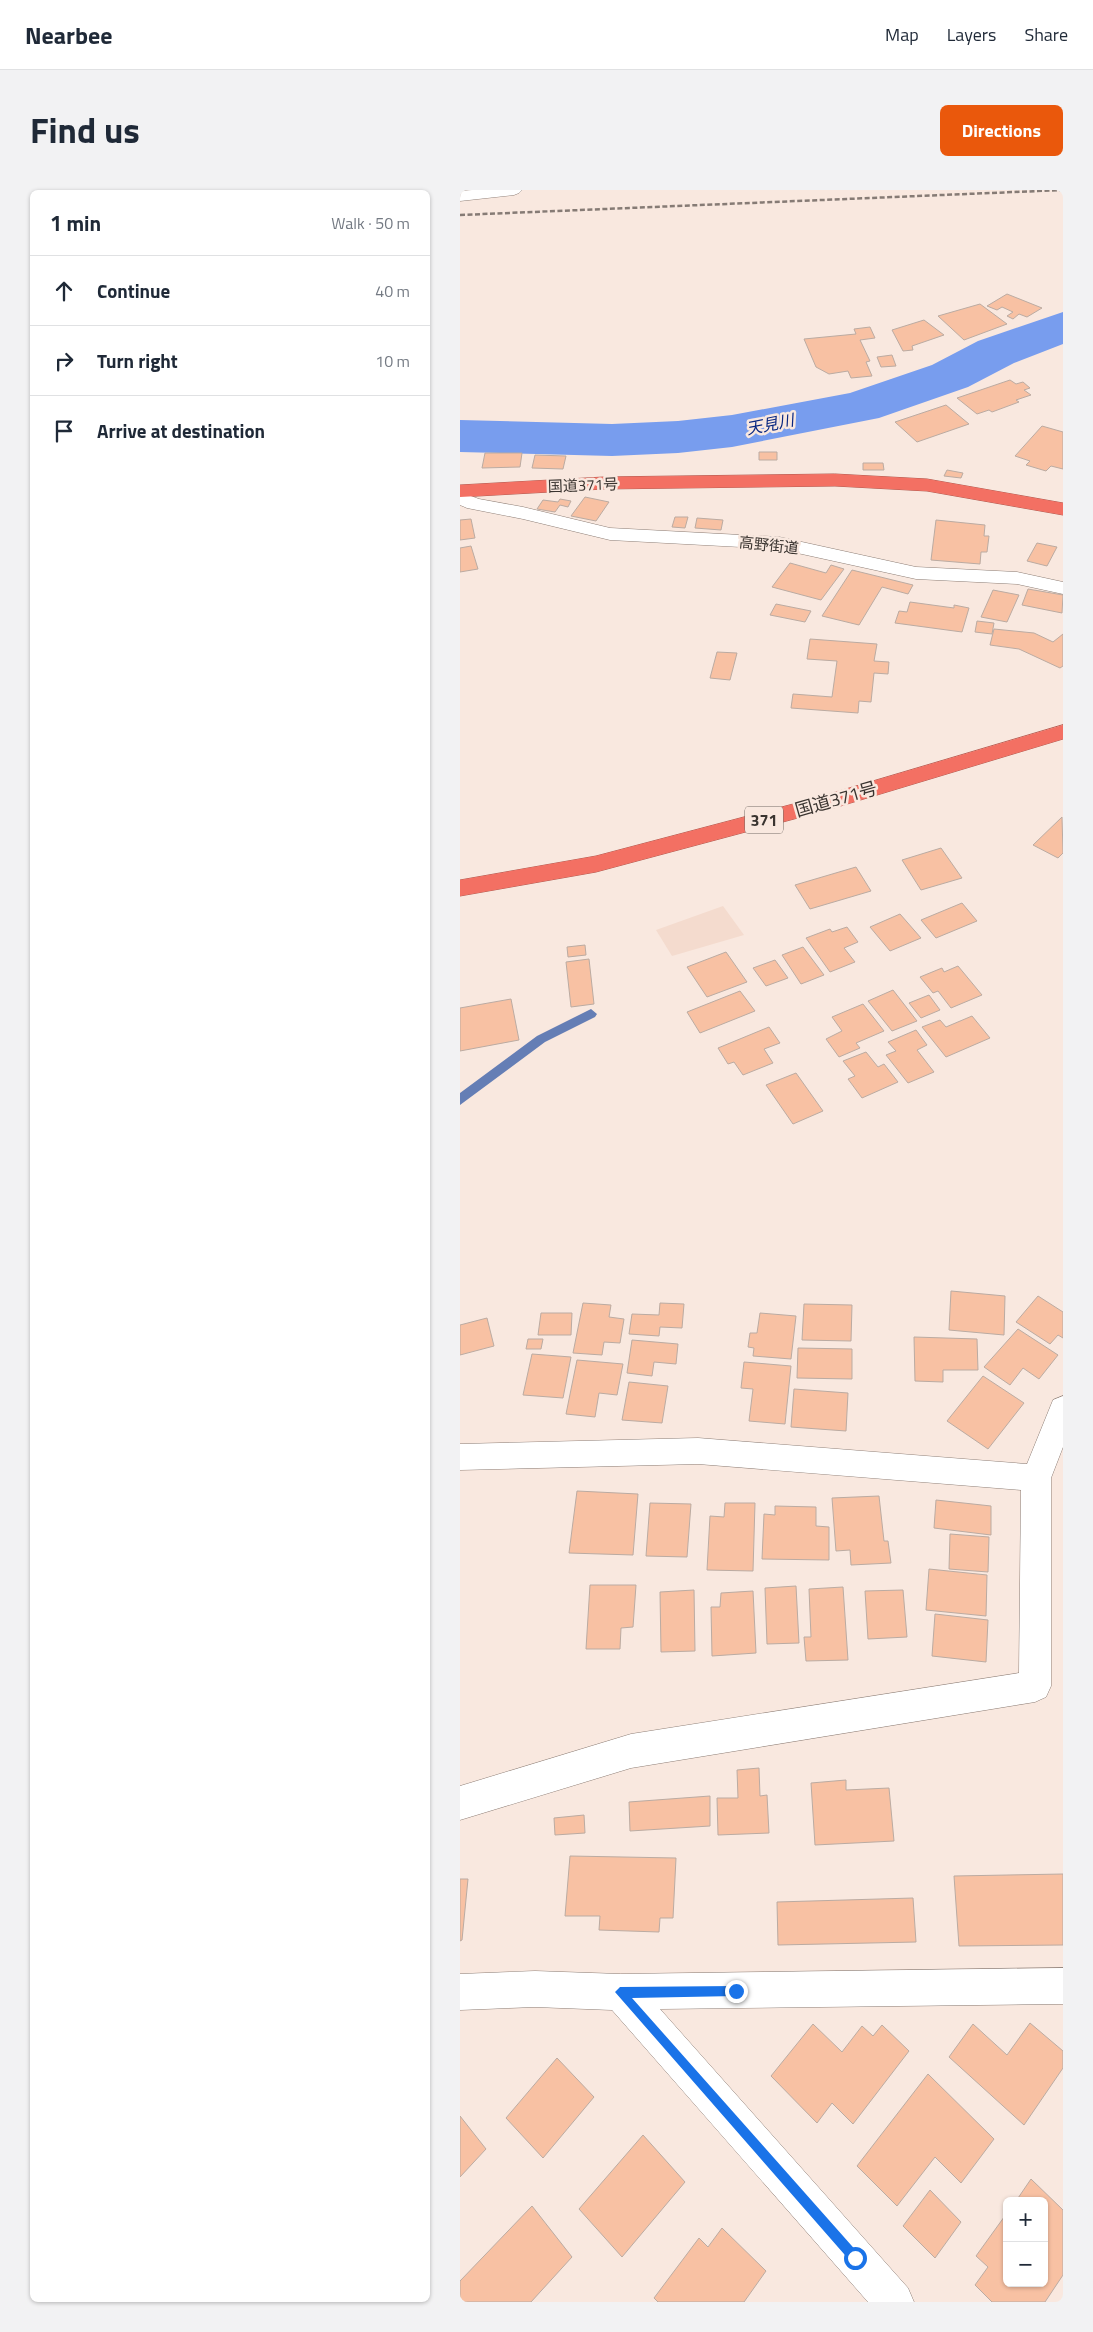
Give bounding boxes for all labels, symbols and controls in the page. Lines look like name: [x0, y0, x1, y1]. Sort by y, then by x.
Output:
text: Nearbee: [25, 17, 112, 53]
text: Map: [885, 21, 919, 48]
text: Layers: [947, 21, 996, 48]
text: Share: [1024, 21, 1068, 48]
text: Find us: [30, 103, 140, 157]
button: Directions: [940, 105, 1063, 156]
text: 1 min: [50, 207, 101, 239]
text: Walk · 50 m: [331, 211, 410, 235]
text: Continue: [97, 276, 170, 305]
icon: ahead: [50, 277, 78, 305]
text: 40 m: [375, 279, 410, 303]
text: Turn right: [97, 346, 178, 375]
icon: right: [50, 347, 78, 375]
text: 10 m: [375, 349, 410, 373]
water label: 天見川: [744, 407, 798, 440]
text: Arrive at destination: [97, 416, 265, 445]
icon: arrive: [50, 417, 78, 445]
street label: 国道371号: [548, 472, 618, 498]
street label: 高野街道: [738, 530, 800, 560]
street label: 国道371号: [792, 774, 880, 824]
road number: 371: [745, 806, 783, 834]
route end: [725, 1980, 748, 2003]
map controls: [1003, 2197, 1048, 2287]
button: +: [1003, 2197, 1048, 2242]
button: −: [1003, 2242, 1048, 2287]
route start: [844, 2247, 867, 2270]

